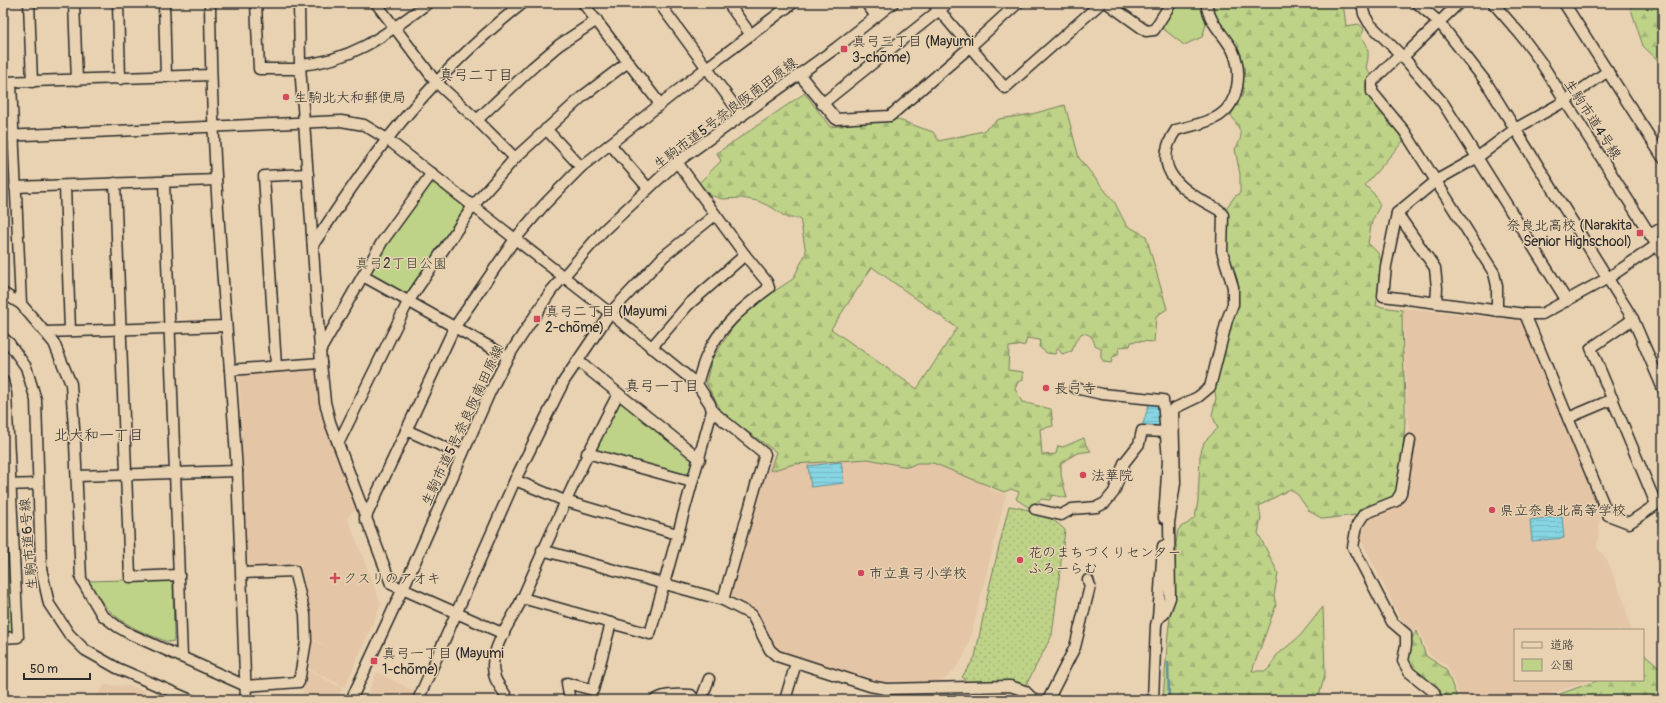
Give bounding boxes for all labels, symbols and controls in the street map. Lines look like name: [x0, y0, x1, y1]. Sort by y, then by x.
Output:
place label: 真弓三丁目 (Mayumi 3-chōme): [852, 33, 974, 66]
marker: 真弓三丁目 (Mayumi 3-chōme): [839, 44, 849, 54]
street label: 生駒市道5号奈良阪南田原線: [650, 54, 801, 173]
district label: 真弓二丁目: [438, 66, 514, 85]
street label: 生駒市道4号線: [1560, 76, 1625, 163]
place label: 生駒北大和郵便局: [294, 89, 406, 106]
marker: 生駒北大和郵便局: [281, 92, 291, 102]
place label: 奈良北高校 (Narakita Senior Highschool): [1506, 217, 1632, 250]
marker: 奈良北高校 (Narakita Senior Highschool): [1635, 228, 1645, 238]
park label: 真弓2丁目公園: [355, 255, 447, 272]
place label: 真弓二丁目 (Mayumi 2-chōme): [545, 303, 667, 336]
marker: 真弓二丁目 (Mayumi 2-chōme): [532, 314, 542, 324]
street label: 生駒市道5号奈良阪南田原線: [418, 342, 507, 508]
district label: 真弓一丁目: [624, 377, 700, 396]
place label: 長弓寺: [1054, 380, 1096, 397]
marker: 長弓寺: [1041, 383, 1051, 393]
district label: 北大和一丁目: [54, 426, 144, 445]
place label: 法華院: [1091, 467, 1133, 484]
marker: 法華院: [1078, 470, 1088, 480]
street label: 生駒市道6号線: [16, 497, 41, 591]
place label: 県立奈良北高等学校: [1500, 502, 1626, 519]
marker: 県立奈良北高等学校: [1487, 505, 1497, 515]
place label: 花のまちづくりセンター ふろーらむ: [1028, 544, 1181, 577]
marker: 花のまちづくりセンター ふろーらむ: [1015, 555, 1025, 565]
place label: 市立真弓小学校: [869, 565, 967, 582]
marker: 市立真弓小学校: [856, 568, 866, 578]
place label: クスリのアオキ: [343, 570, 441, 587]
marker: クスリのアオキ: [330, 573, 340, 583]
legend: [1514, 629, 1644, 681]
text: 道路: [1550, 638, 1574, 653]
place label: 真弓一丁目 (Mayumi 1-chōme): [382, 645, 504, 678]
scale bar: [24, 655, 90, 681]
marker: 真弓一丁目 (Mayumi 1-chōme): [369, 656, 379, 666]
text: 公園: [1550, 658, 1574, 673]
text: 50 m: [30, 662, 58, 677]

